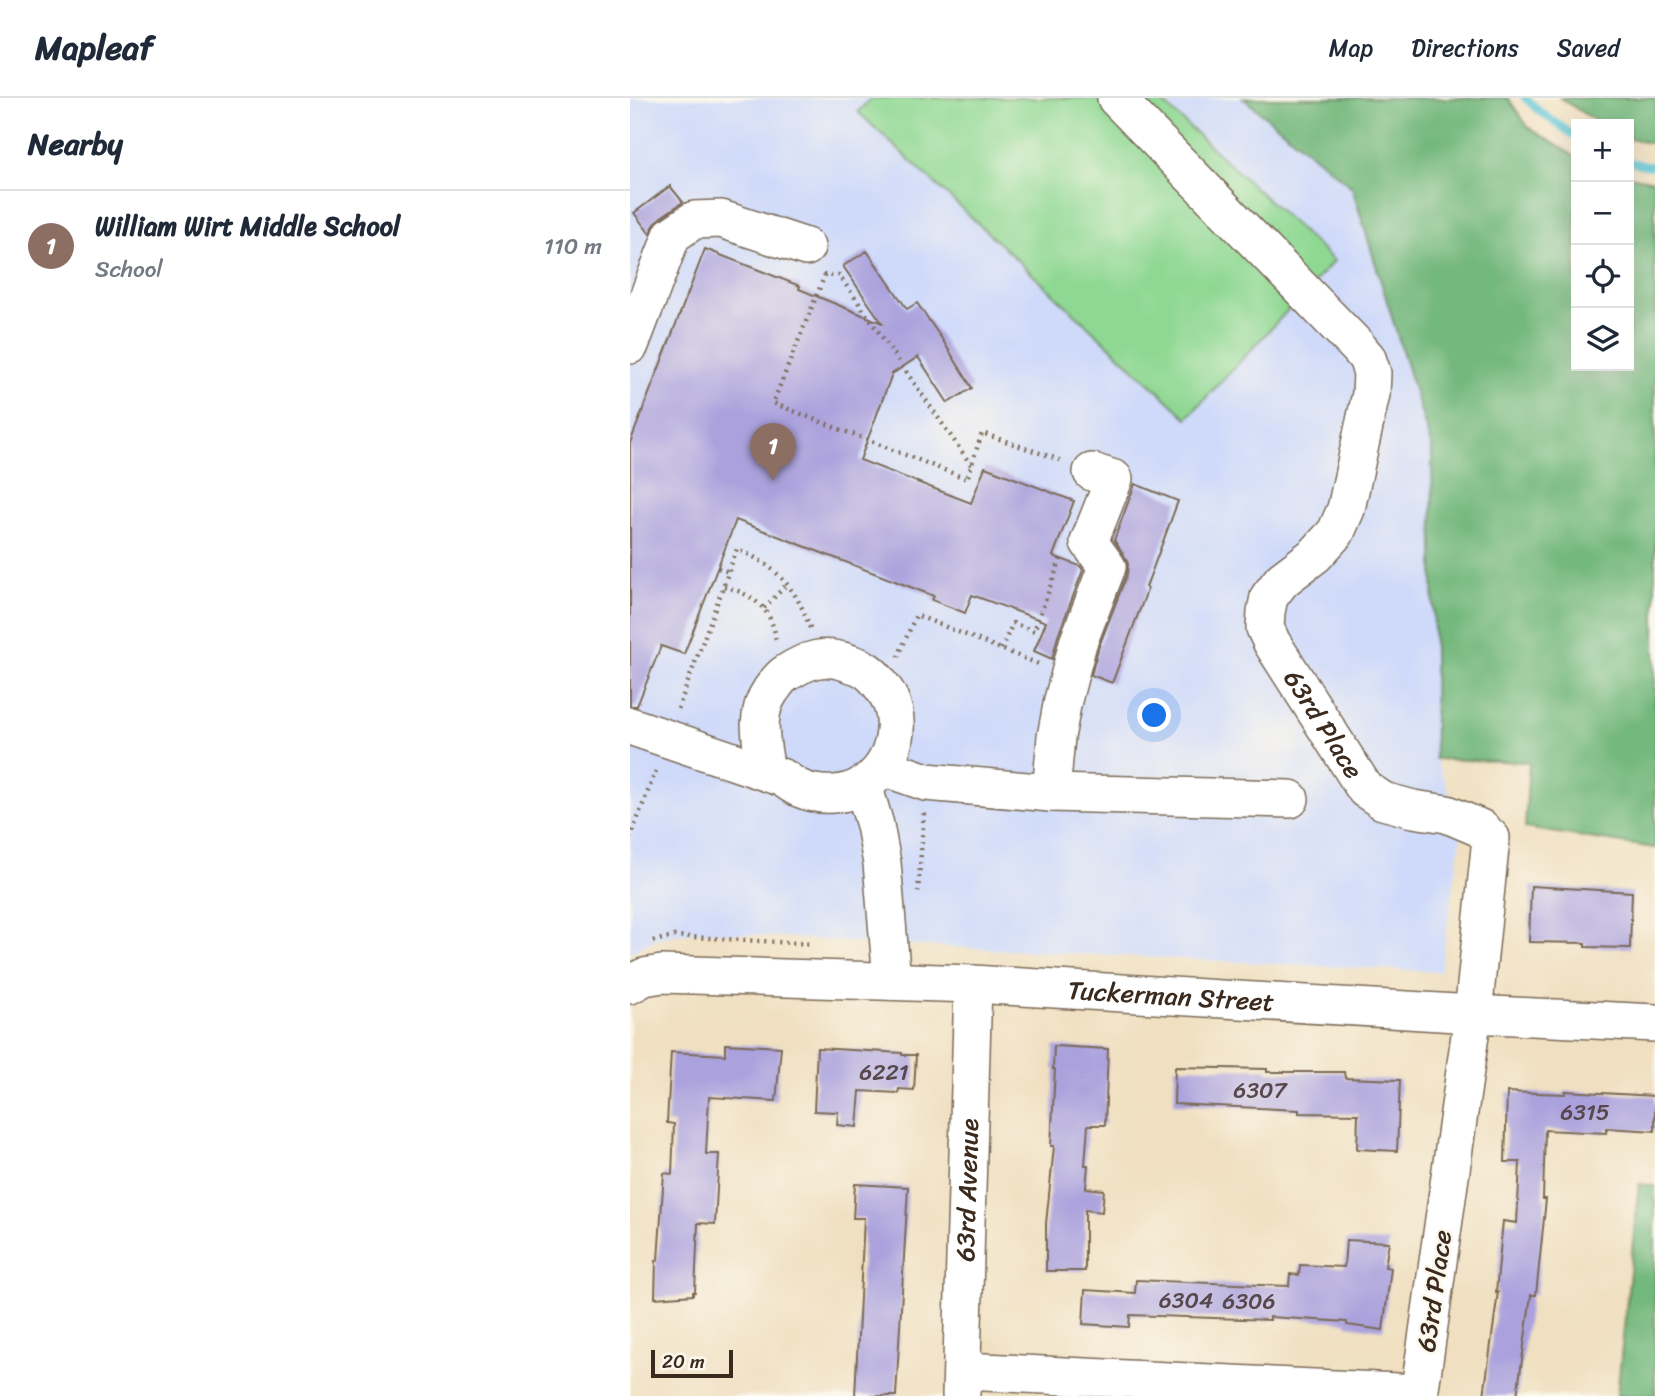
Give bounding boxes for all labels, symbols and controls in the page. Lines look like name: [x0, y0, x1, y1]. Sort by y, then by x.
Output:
text: Mapleaf: [35, 19, 153, 77]
text: Map: [1329, 27, 1373, 69]
text: Directions: [1411, 27, 1519, 69]
text: Saved: [1557, 27, 1620, 69]
text: Nearby: [28, 117, 123, 171]
map controls: [1571, 119, 1634, 371]
button: +: [1571, 119, 1634, 182]
button: −: [1571, 182, 1634, 245]
text: William Wirt Middle School: [95, 203, 400, 249]
text: 1: [46, 226, 56, 267]
text: 110 m: [544, 226, 602, 267]
button: locate: [1571, 245, 1634, 308]
text: School: [95, 249, 163, 290]
button: layers: [1571, 308, 1634, 371]
pin: 1: [750, 423, 796, 481]
street label: 63rd Place: [1271, 660, 1376, 788]
your location: [1137, 698, 1171, 732]
street label: Tuckerman Street: [1067, 967, 1275, 1025]
house number: 6221: [859, 1052, 909, 1093]
house number: 6307: [1233, 1070, 1289, 1111]
house number: 6315: [1560, 1092, 1610, 1133]
street label: 63rd Avenue: [942, 1117, 992, 1262]
street label: 63rd Place: [1403, 1227, 1465, 1355]
house number: 6304: [1159, 1280, 1213, 1321]
house number: 6306: [1222, 1281, 1276, 1322]
text: 20 m: [662, 1345, 705, 1378]
scale bar: [651, 1347, 733, 1379]

